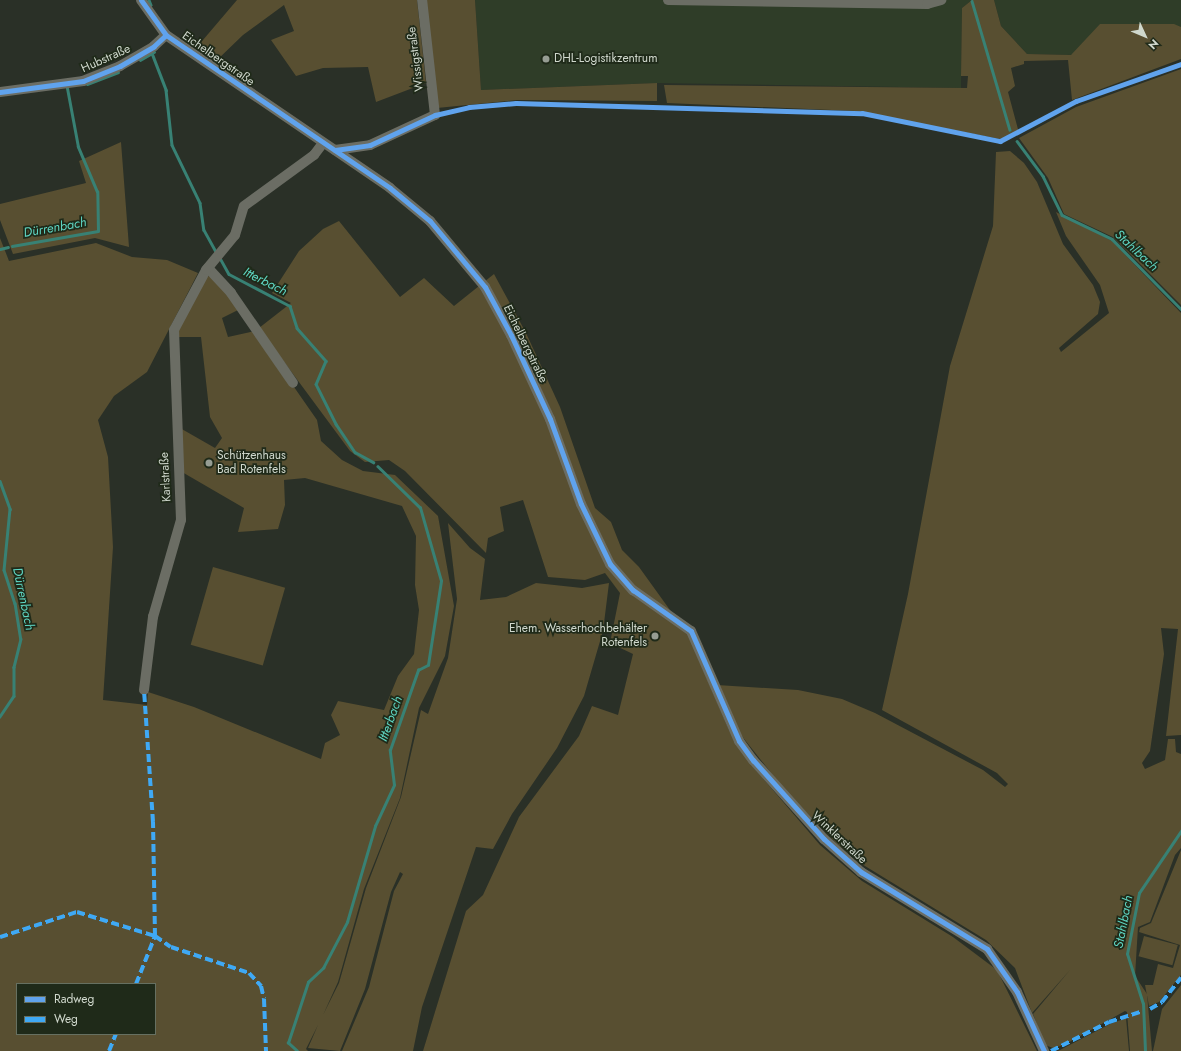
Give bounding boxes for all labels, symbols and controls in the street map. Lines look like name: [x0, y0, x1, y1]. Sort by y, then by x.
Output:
north arrow: [1125, 16, 1165, 56]
street label: Wissigstraße: [405, 26, 427, 92]
street label: Eichelbergstraße: [179, 29, 257, 89]
text: N: [1145, 36, 1162, 53]
street label: Hubstraße: [79, 42, 133, 76]
place label: DHL-Logistikzentrum: [554, 52, 658, 66]
marker: DHL-Logistikzentrum: [541, 54, 551, 64]
water label: Dürrenbach: [22, 215, 88, 241]
water label: Stahlbach: [1111, 227, 1161, 275]
water label: Itterbach: [241, 264, 289, 300]
street label: Eichelbergstraße: [500, 303, 550, 385]
place label: Schützenhaus Bad Rotenfels: [217, 449, 286, 477]
street label: Karlstraße: [158, 452, 174, 502]
marker: Schützenhaus Bad Rotenfels: [204, 458, 214, 468]
water label: Dürrenbach: [9, 566, 37, 632]
place label: Ehem. Wasserhochbehälter Rotenfels: [509, 622, 647, 650]
marker: Ehem. Wasserhochbehälter Rotenfels: [650, 631, 660, 641]
water label: Itterbach: [376, 694, 406, 744]
street label: Winklerstraße: [808, 809, 870, 867]
water label: Stahlbach: [1111, 894, 1137, 950]
legend: [16, 983, 156, 1035]
text: Radweg: [54, 990, 94, 1008]
text: Weg: [54, 1010, 78, 1028]

